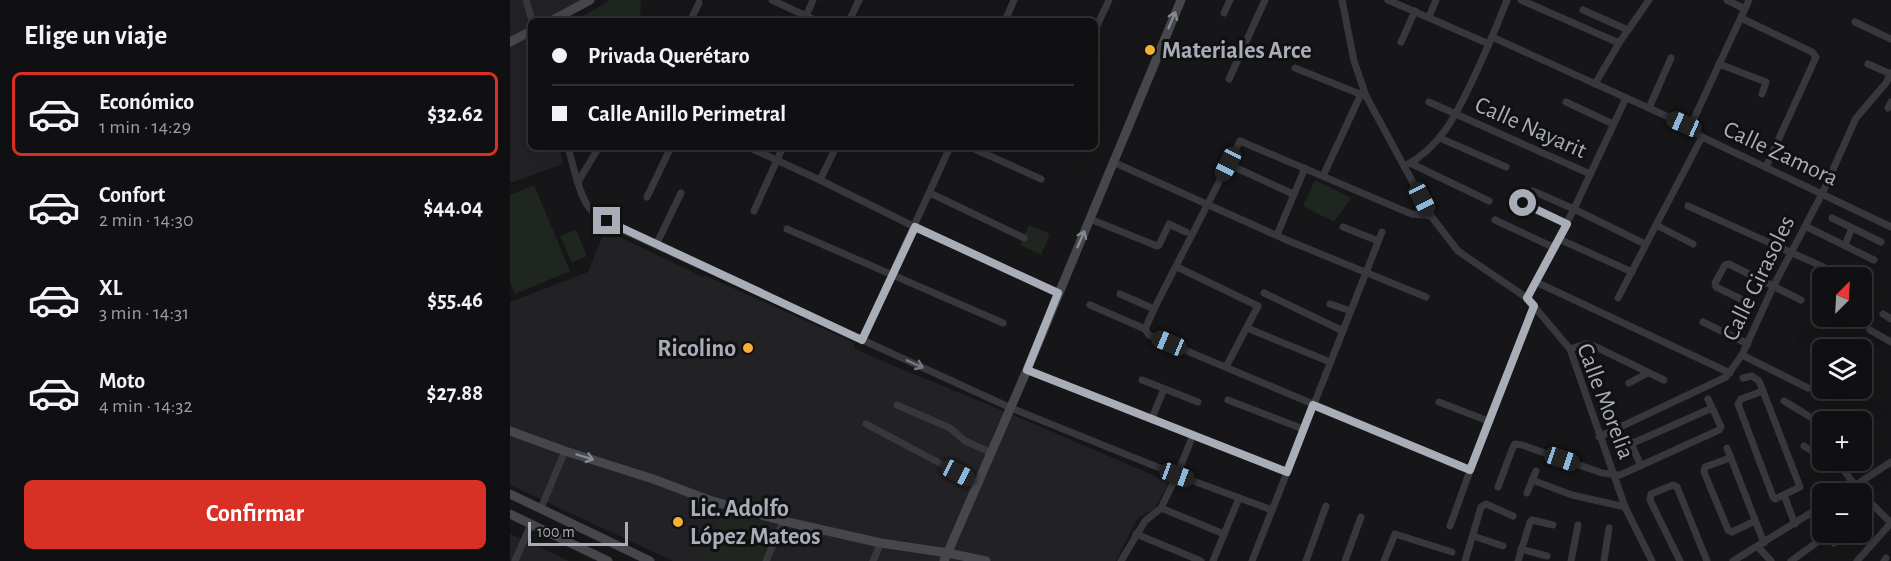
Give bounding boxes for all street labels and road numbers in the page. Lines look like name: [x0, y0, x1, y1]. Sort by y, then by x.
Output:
street label: Calle Nayarit: [1471, 93, 1590, 163]
street label: Calle Zamora: [1720, 117, 1842, 191]
street label: Calle Girasoles: [1718, 212, 1799, 345]
street label: Calle Morelia: [1572, 340, 1638, 463]

